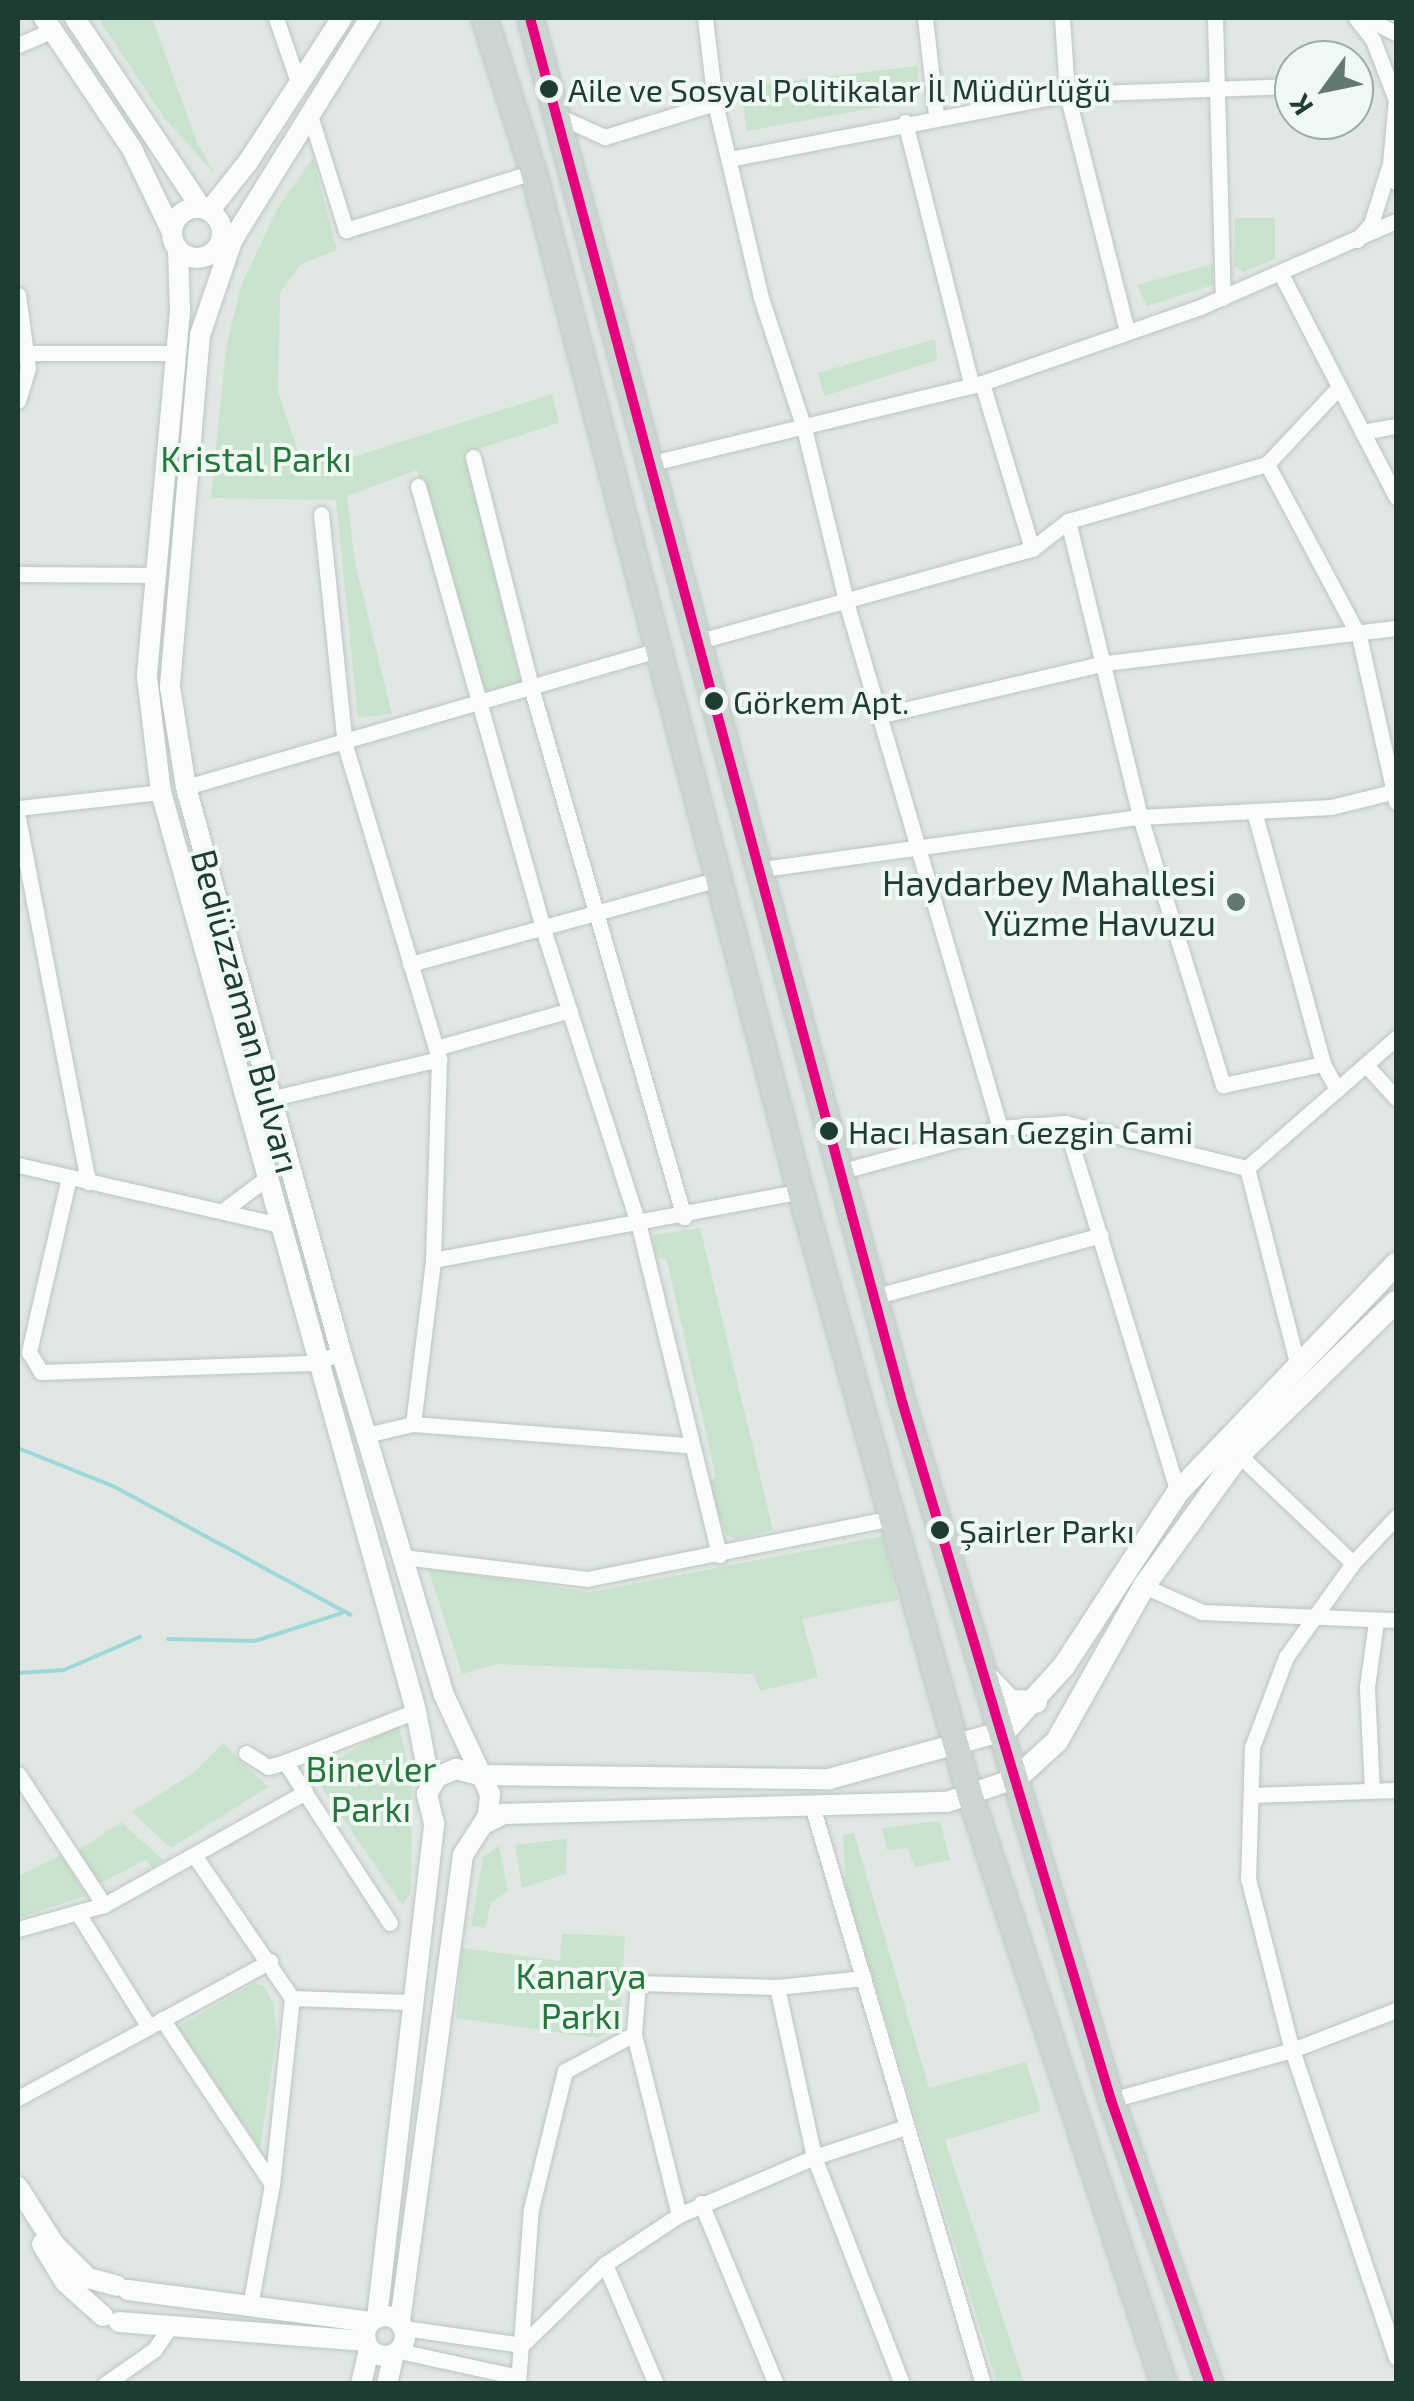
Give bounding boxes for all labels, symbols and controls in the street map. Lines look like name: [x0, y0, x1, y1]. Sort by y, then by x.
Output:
north arrow: [1274, 40, 1374, 140]
place label: Aile ve Sosyal Politikalar İl Müdürlüğü: [568, 70, 1114, 108]
marker: Aile ve Sosyal Politikalar İl Müdürlüğü: [539, 79, 559, 99]
text: K: [1281, 89, 1320, 122]
park label: Kristal Parkı: [160, 437, 352, 479]
place label: Görkem Apt.: [733, 682, 910, 720]
marker: Görkem Apt.: [704, 691, 724, 711]
street label: Bediüzzaman Bulvarı: [184, 844, 310, 1178]
place label: Haydarbey Mahallesi Yüzme Havuzu: [881, 861, 1216, 943]
marker: Haydarbey Mahallesi Yüzme Havuzu: [1225, 891, 1247, 913]
place label: Hacı Hasan Gezgin Cami: [848, 1112, 1193, 1150]
marker: Hacı Hasan Gezgin Cami: [819, 1121, 839, 1141]
place label: Şairler Parkı: [959, 1511, 1135, 1549]
marker: Şairler Parkı: [930, 1520, 950, 1540]
park label: Binevler Parkı: [305, 1747, 437, 1829]
park label: Kanarya Parkı: [515, 1954, 647, 2036]

